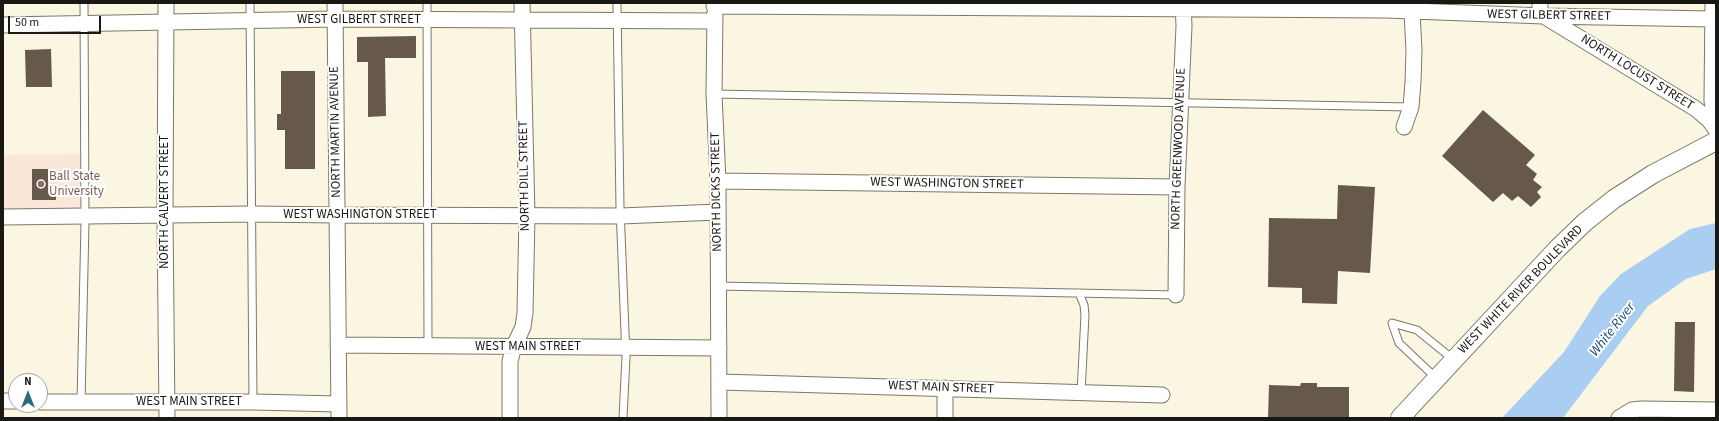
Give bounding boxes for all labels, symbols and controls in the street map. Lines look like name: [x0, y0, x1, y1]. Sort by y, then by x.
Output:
street label: WEST GILBERT STREET: [1487, 7, 1611, 25]
scale bar: [10, 8, 103, 34]
street label: WEST GILBERT STREET: [297, 12, 421, 28]
text: 50 m: [15, 14, 39, 31]
street label: NORTH LOCUST STREET: [1578, 32, 1696, 114]
street label: NORTH MARTIN AVENUE: [327, 66, 345, 198]
street label: NORTH GREENWOOD AVENUE: [1168, 68, 1190, 230]
street label: NORTH DILL STREET: [516, 121, 534, 231]
street label: NORTH DICKS STREET: [708, 132, 726, 252]
street label: NORTH CALVERT STREET: [157, 135, 173, 269]
place label: Ball State University: [49, 169, 104, 200]
street label: WEST WASHINGTON STREET: [870, 175, 1024, 193]
marker: Ball State University: [36, 179, 46, 189]
street label: WEST WASHINGTON STREET: [283, 207, 437, 223]
street label: WEST WHITE RIVER BOULEVARD: [1455, 222, 1587, 358]
water label: White River: [1587, 300, 1639, 360]
street label: WEST MAIN STREET: [475, 339, 581, 355]
north arrow: [8, 373, 48, 413]
text: N: [24, 374, 32, 389]
street label: WEST MAIN STREET: [888, 378, 994, 398]
street label: WEST MAIN STREET: [136, 394, 242, 410]

